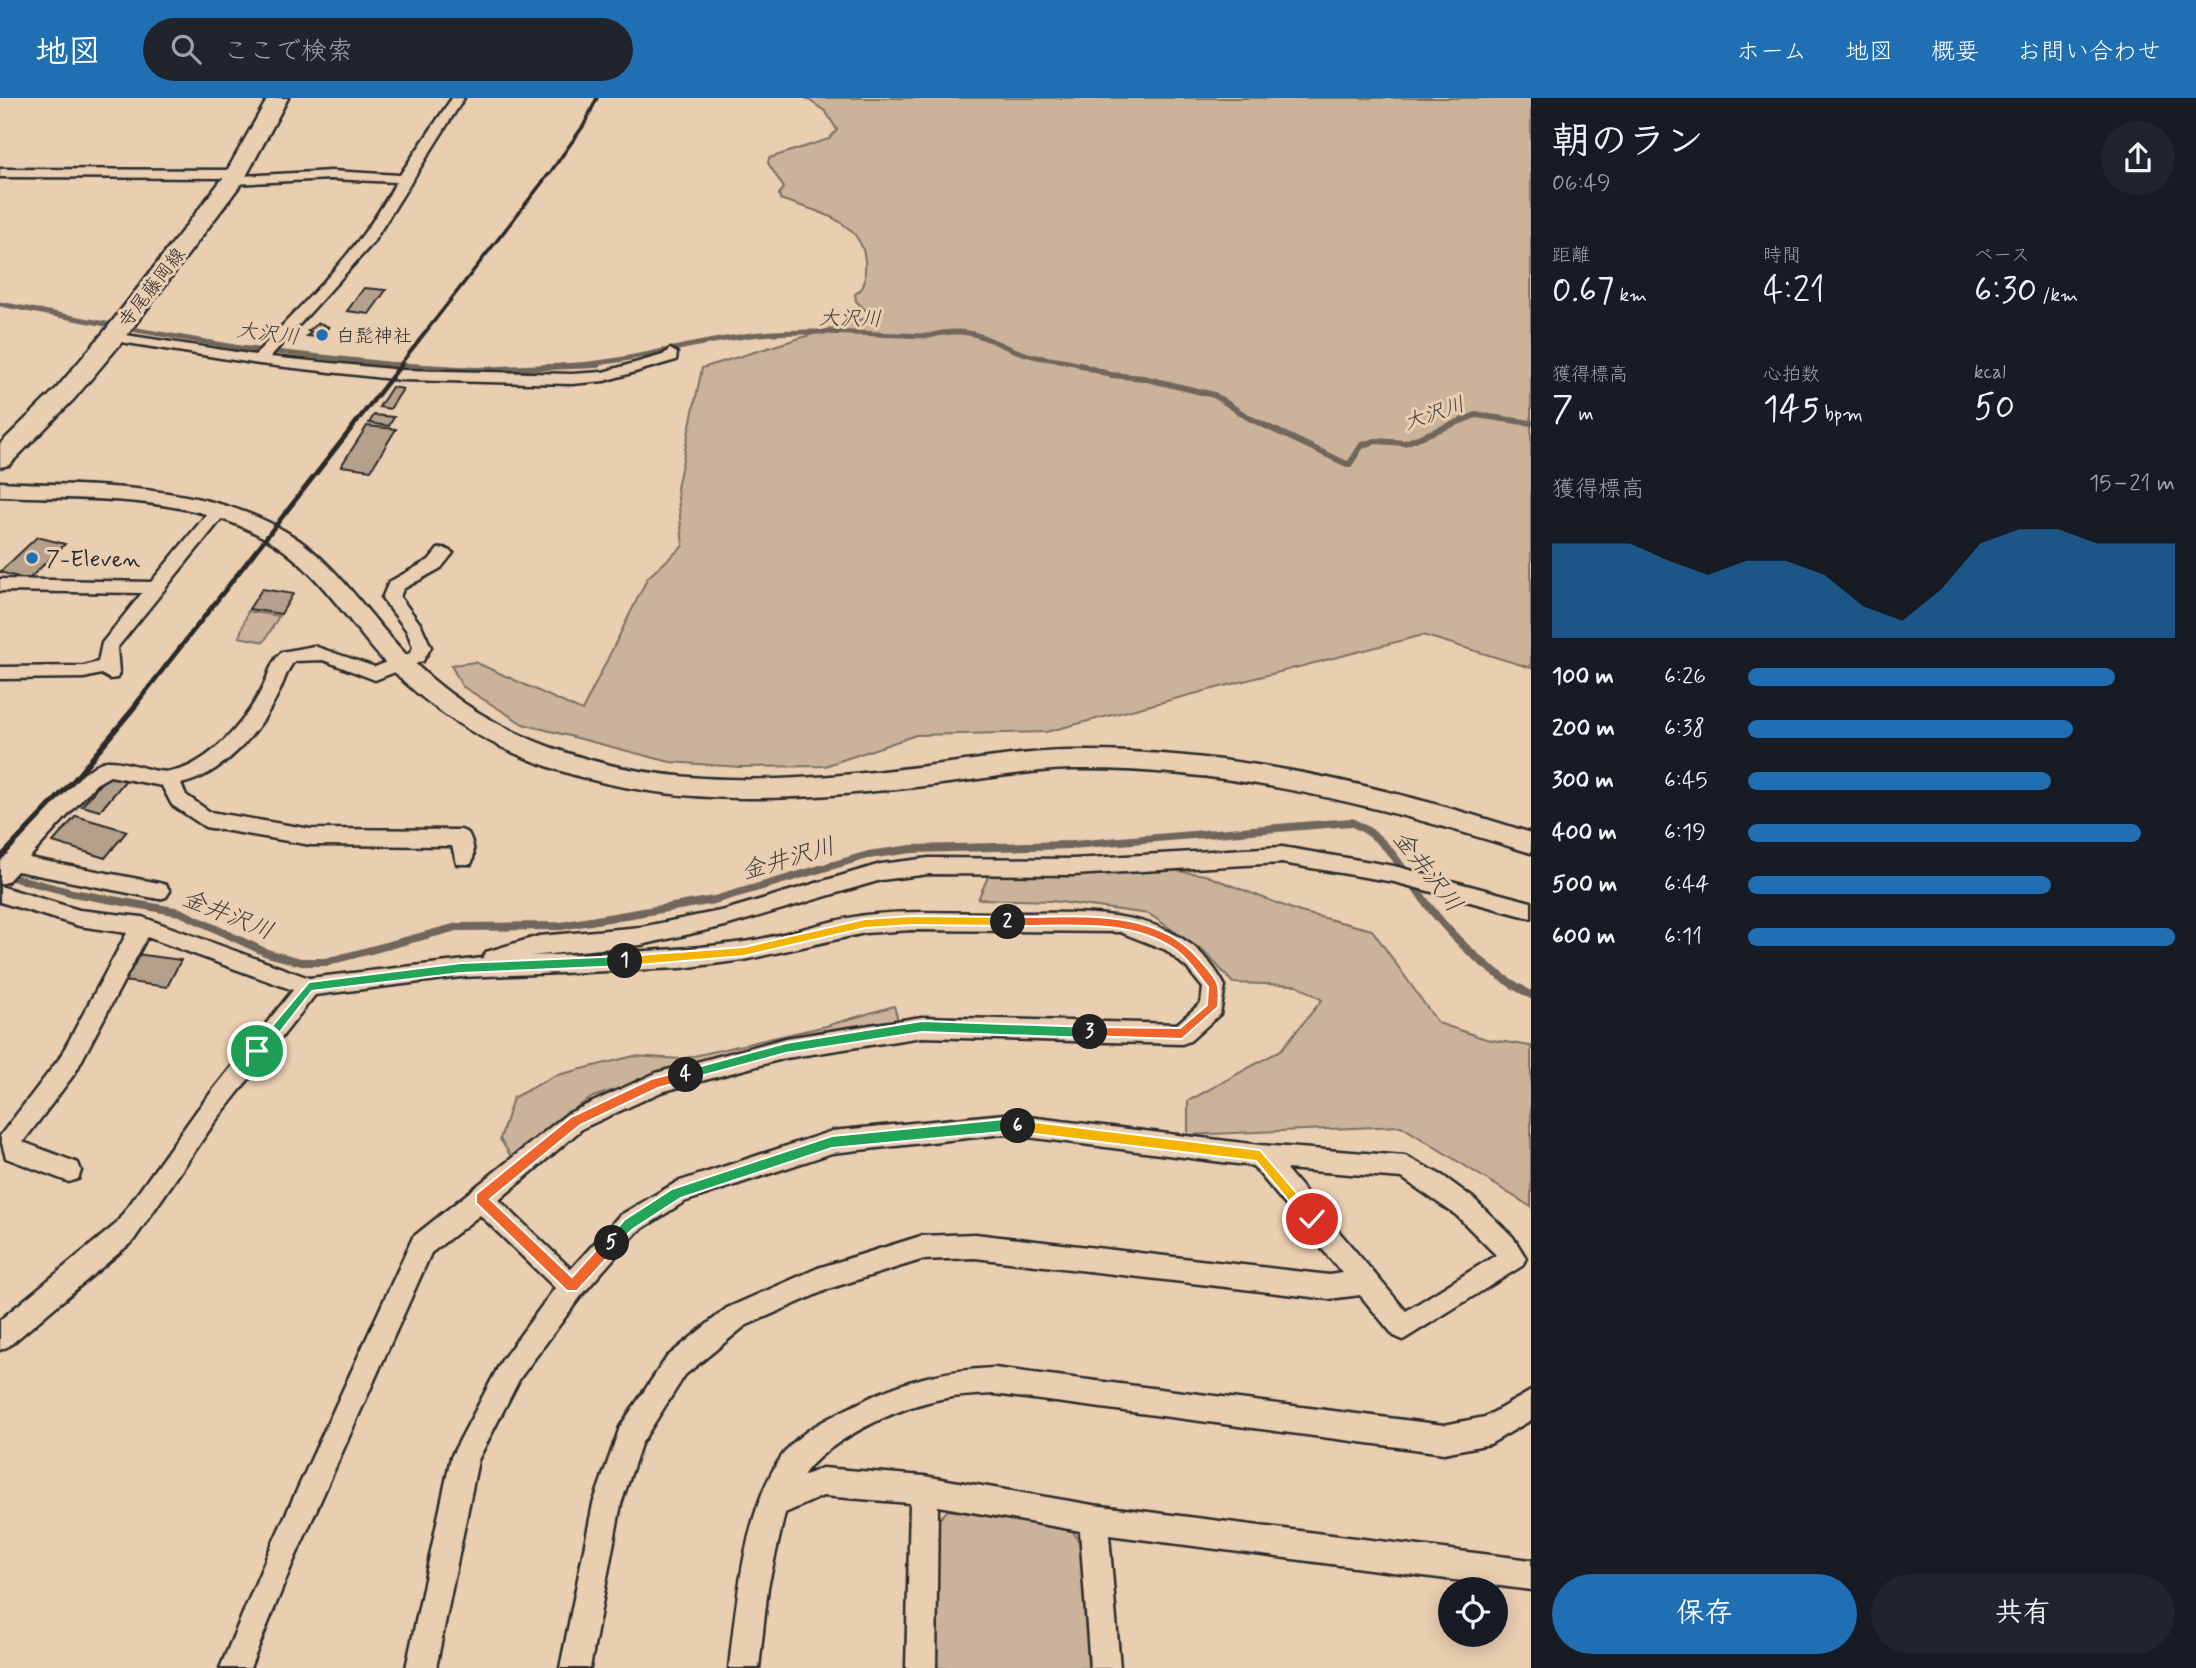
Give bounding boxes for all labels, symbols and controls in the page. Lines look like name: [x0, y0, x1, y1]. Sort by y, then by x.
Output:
search box: [143, 18, 633, 81]
icon: search: [167, 30, 205, 68]
text: 地図: [35, 31, 101, 75]
text: ここで検索: [223, 35, 353, 69]
text: ホーム: [1736, 37, 1807, 68]
text: 地図: [1845, 37, 1893, 68]
text: 概要: [1931, 37, 1979, 68]
text: お問い合わせ: [2017, 37, 2161, 68]
text: 朝のラン: [1552, 118, 1704, 167]
button: share: [2101, 121, 2175, 195]
text: 06:49: [1552, 169, 1611, 199]
street label: 寺尾藤岡線: [113, 243, 191, 333]
text: 距離: [1552, 243, 1590, 268]
text: 時間: [1763, 243, 1801, 268]
text: ペース: [1974, 243, 2030, 268]
text: 0.67: [1552, 268, 1614, 314]
text: 4:21: [1763, 268, 1825, 314]
text: 6:30: [1974, 268, 2037, 314]
text: km: [1614, 283, 1647, 308]
text: /km: [2037, 283, 2078, 308]
water label: 大沢川: [818, 304, 882, 334]
water label: 大沢川: [235, 316, 301, 352]
place label: 白髭神社: [336, 324, 412, 349]
marker: 白髭神社: [314, 327, 330, 343]
text: kcal: [1974, 360, 2006, 385]
text: 獲得標高: [1552, 362, 1628, 387]
text: 心拍数: [1763, 362, 1820, 387]
text: 50: [1974, 385, 2015, 431]
text: 7: [1552, 387, 1573, 433]
text: 145: [1763, 387, 1819, 433]
water label: 大沢川: [1400, 390, 1469, 437]
text: m: [1573, 402, 1594, 427]
text: bpm: [1819, 402, 1863, 427]
text: 15–21 m: [2089, 469, 2175, 499]
text: 獲得標高: [1552, 475, 1644, 505]
place label: 7-Eleven: [46, 545, 141, 575]
marker: 7-Eleven: [24, 550, 40, 566]
text: 100 m: [1552, 662, 1614, 692]
text: 6:26: [1664, 662, 1706, 692]
text: 200 m: [1552, 714, 1615, 744]
text: 6:38: [1664, 714, 1705, 744]
text: 300 m: [1552, 766, 1614, 796]
text: 6:45: [1664, 766, 1708, 796]
text: 400 m: [1552, 818, 1617, 848]
text: 6:19: [1664, 818, 1706, 848]
water label: 金井沢川: [1385, 825, 1469, 919]
water label: 金井沢川: [738, 831, 839, 888]
text: 500 m: [1552, 870, 1617, 900]
text: 6:44: [1664, 870, 1709, 900]
water label: 金井沢川: [177, 883, 278, 948]
pin: 2: [990, 904, 1026, 940]
text: 2: [1003, 909, 1012, 934]
text: 600 m: [1552, 922, 1615, 952]
text: 6:11: [1664, 922, 1702, 952]
pin: 1: [608, 944, 642, 978]
text: 1: [620, 948, 629, 973]
pin: 3: [1072, 1014, 1108, 1049]
text: 3: [1085, 1019, 1094, 1044]
pin: [227, 1021, 287, 1081]
icon: arrive: [238, 1032, 276, 1070]
pin: 4: [668, 1058, 704, 1093]
text: 4: [680, 1062, 691, 1087]
pin: 6: [1000, 1108, 1036, 1144]
text: 6: [1013, 1113, 1022, 1138]
pin: [1282, 1189, 1342, 1249]
icon: check: [1293, 1200, 1331, 1238]
pin: 5: [594, 1226, 630, 1260]
text: 5: [606, 1230, 617, 1255]
button: 保存: [1552, 1574, 1857, 1654]
button: 共有: [1871, 1574, 2175, 1654]
map controls: [1438, 1577, 1508, 1647]
button: locate: [1438, 1577, 1508, 1647]

